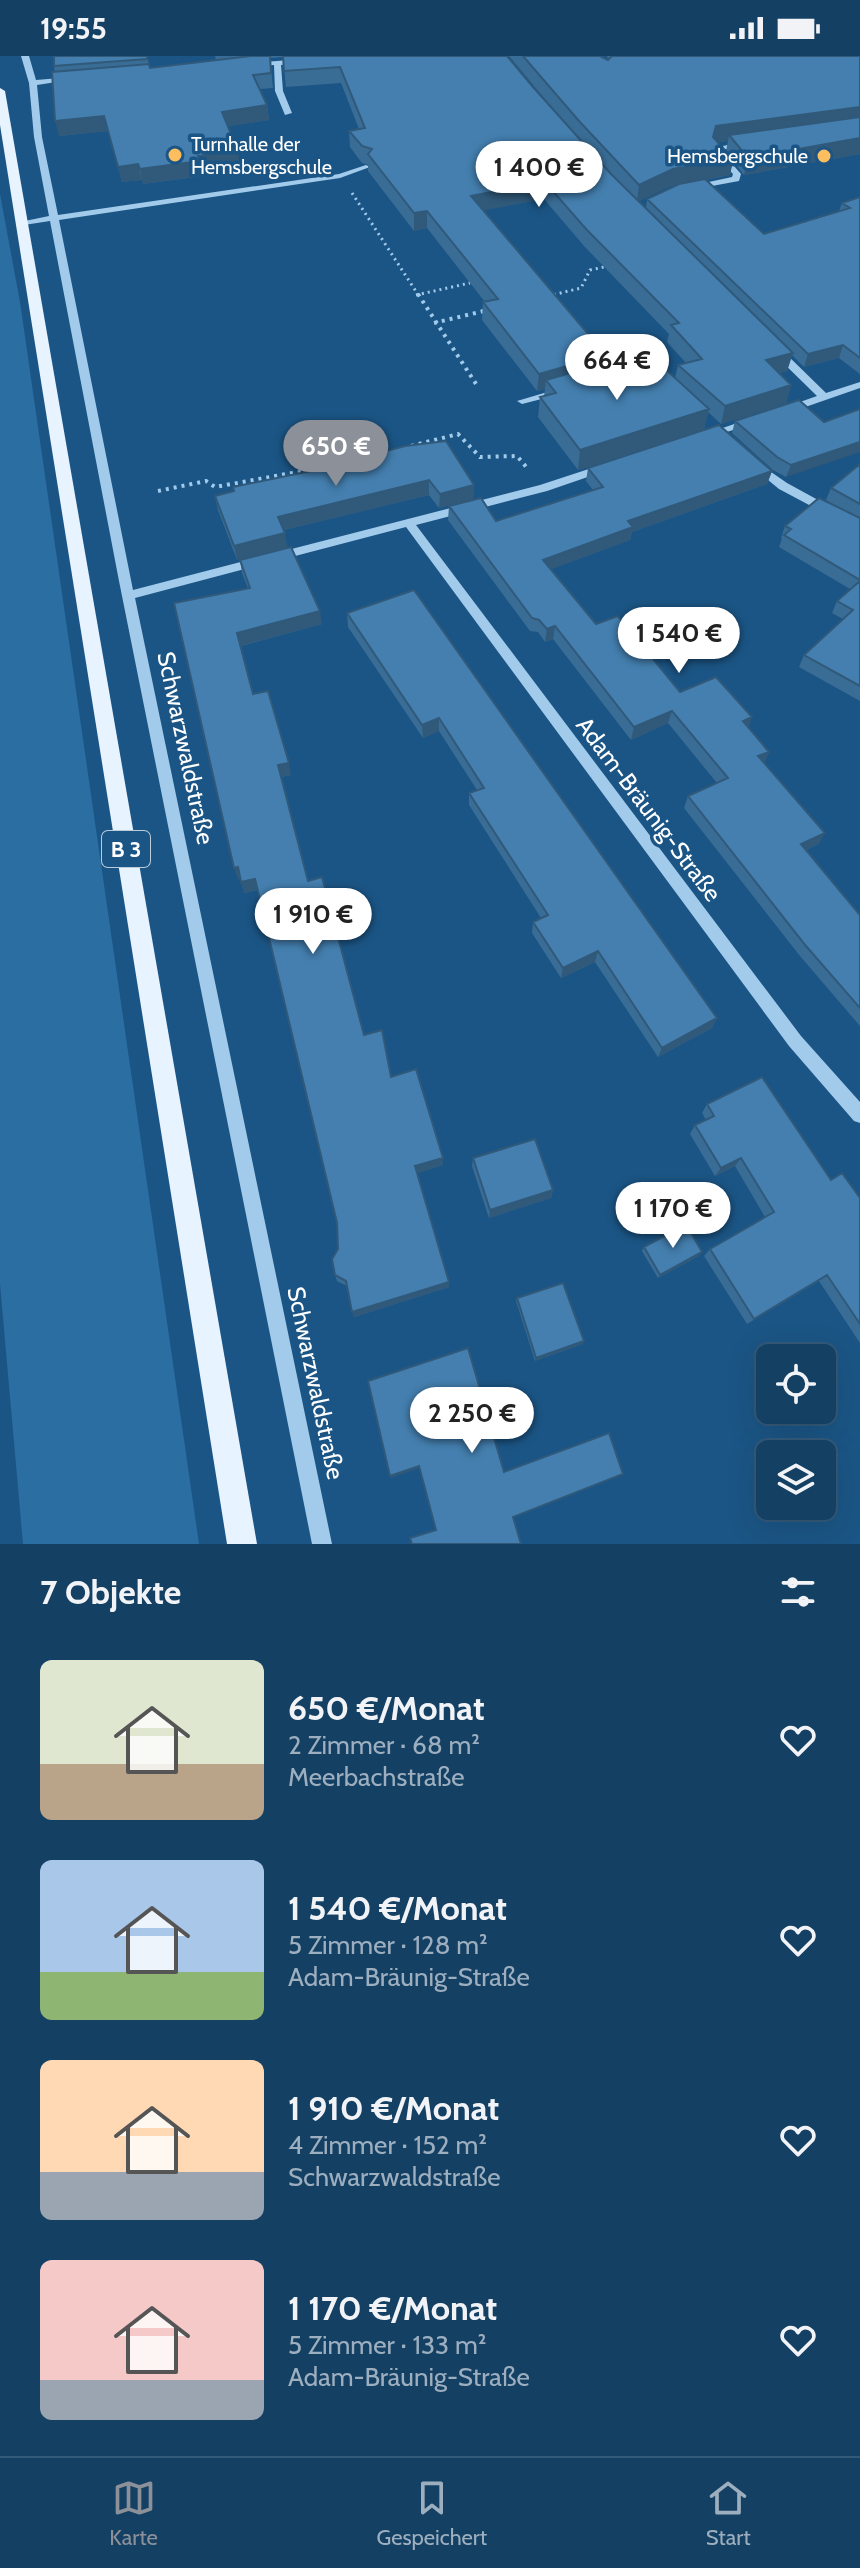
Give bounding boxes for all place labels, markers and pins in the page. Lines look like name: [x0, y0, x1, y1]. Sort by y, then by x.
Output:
place label: Turnhalle der Hemsbergschule: [191, 132, 332, 179]
pin: 1 400 €: [465, 141, 613, 209]
place label: Hemsbergschule: [667, 144, 808, 168]
marker: Turnhalle der Hemsbergschule: [166, 146, 184, 164]
marker: Hemsbergschule: [815, 147, 833, 165]
pin: 664 €: [561, 334, 673, 402]
pin: 650 €: [280, 420, 392, 488]
pin: 1 540 €: [605, 607, 753, 675]
pin: 1 910 €: [239, 888, 387, 956]
pin: 1 170 €: [599, 1182, 747, 1250]
pin: 2 250 €: [398, 1387, 546, 1455]

